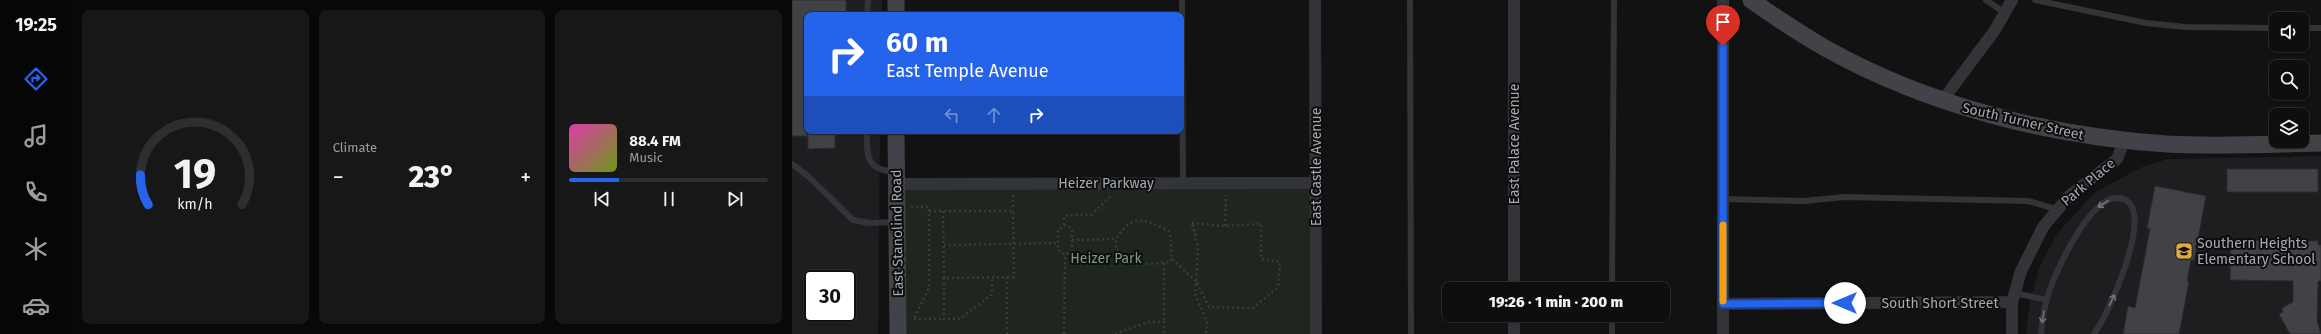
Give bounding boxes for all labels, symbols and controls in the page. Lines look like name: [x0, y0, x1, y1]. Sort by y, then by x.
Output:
pin: [1706, 5, 1740, 46]
icon: arrive: [1712, 11, 1734, 33]
map controls: [2269, 12, 2309, 148]
button: sound: [2269, 12, 2309, 52]
text: 19:25: [15, 14, 57, 36]
text: 60 m: [886, 26, 948, 59]
icon: right: [820, 28, 872, 80]
text: East Temple Avenue: [886, 60, 1048, 82]
button: search: [2269, 60, 2309, 100]
icon: directions: [22, 65, 50, 93]
street label: East Palace Avenue: [1506, 84, 1523, 204]
street label: South Turner Street: [1961, 99, 2086, 144]
icon: left: [941, 104, 963, 126]
icon: ahead: [983, 104, 1005, 126]
icon: right: [1025, 104, 1047, 126]
street label: East Castle Avenue: [1308, 108, 1325, 226]
button: layers: [2269, 108, 2309, 148]
icon: music: [22, 122, 50, 150]
text: 88.4 FM: [629, 132, 681, 150]
text: Climate: [333, 140, 377, 155]
text: 19: [174, 149, 217, 199]
text: Music: [629, 150, 663, 165]
street label: Park Place: [2058, 155, 2119, 210]
text: 23°: [409, 159, 455, 195]
text: −: [333, 164, 344, 191]
text: +: [520, 164, 531, 191]
street label: East Stanolind Road: [888, 169, 907, 297]
street label: Heizer Parkway: [1058, 175, 1154, 192]
icon: phone: [22, 178, 50, 206]
icon: previous: [591, 188, 613, 210]
icon: pause: [658, 188, 680, 210]
icon: next: [724, 188, 746, 210]
text: km/h: [178, 196, 213, 213]
one-way arrow: [2098, 200, 2109, 208]
icon: climate: [22, 235, 50, 263]
place label: Southern Heights Elementary School: [2197, 235, 2315, 268]
school or university icon: Southern Heights Elementary School: [2174, 241, 2194, 261]
park label: Heizer Park: [1070, 250, 1143, 267]
speed limit sign: 30: [804, 270, 856, 322]
position arrow: [1824, 282, 1866, 324]
icon: car: [22, 292, 50, 320]
text: 19:26 · 1 min · 200 m: [1489, 293, 1623, 311]
one-way arrow: [2109, 294, 2116, 306]
street label: South Short Street: [1881, 295, 1999, 312]
one-way arrow: [2039, 310, 2047, 323]

